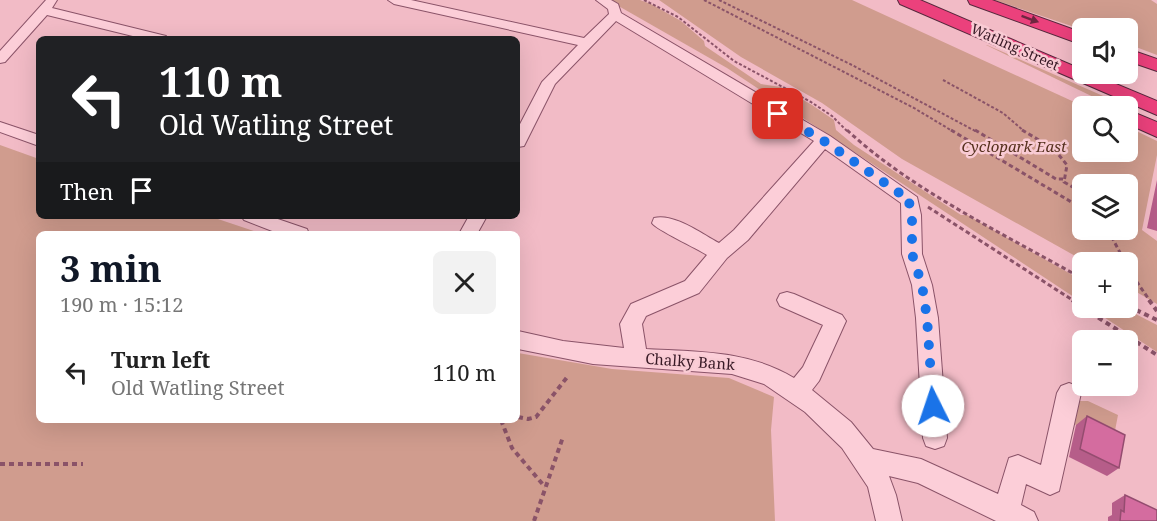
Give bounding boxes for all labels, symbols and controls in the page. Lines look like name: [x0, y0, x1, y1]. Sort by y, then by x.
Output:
one-way arrow: [1021, 15, 1039, 25]
map controls: [1072, 18, 1138, 396]
button: sound: [1072, 18, 1138, 84]
street label: Watling Street: [968, 19, 1062, 74]
text: 110 m: [159, 52, 283, 109]
icon: left: [60, 60, 138, 138]
pin: [752, 88, 803, 139]
button: search: [1072, 96, 1138, 162]
icon: arrive: [761, 97, 794, 130]
text: Old Watling Street: [159, 106, 393, 143]
park label: Cyclopark East: [961, 136, 1067, 156]
icon: arrive: [125, 174, 158, 207]
button: layers: [1072, 174, 1138, 240]
text: Then: [60, 176, 113, 206]
text: 3 min: [60, 244, 162, 293]
button: close: [433, 251, 496, 314]
button: +: [1072, 252, 1138, 318]
text: 190 m · 15:12: [60, 291, 183, 318]
button: −: [1072, 330, 1138, 396]
text: Turn left: [111, 344, 210, 374]
street label: Chalky Bank: [645, 348, 736, 374]
icon: left: [60, 356, 93, 389]
text: 110 m: [433, 357, 496, 387]
text: Old Watling Street: [111, 374, 285, 401]
position arrow: [901, 374, 965, 438]

